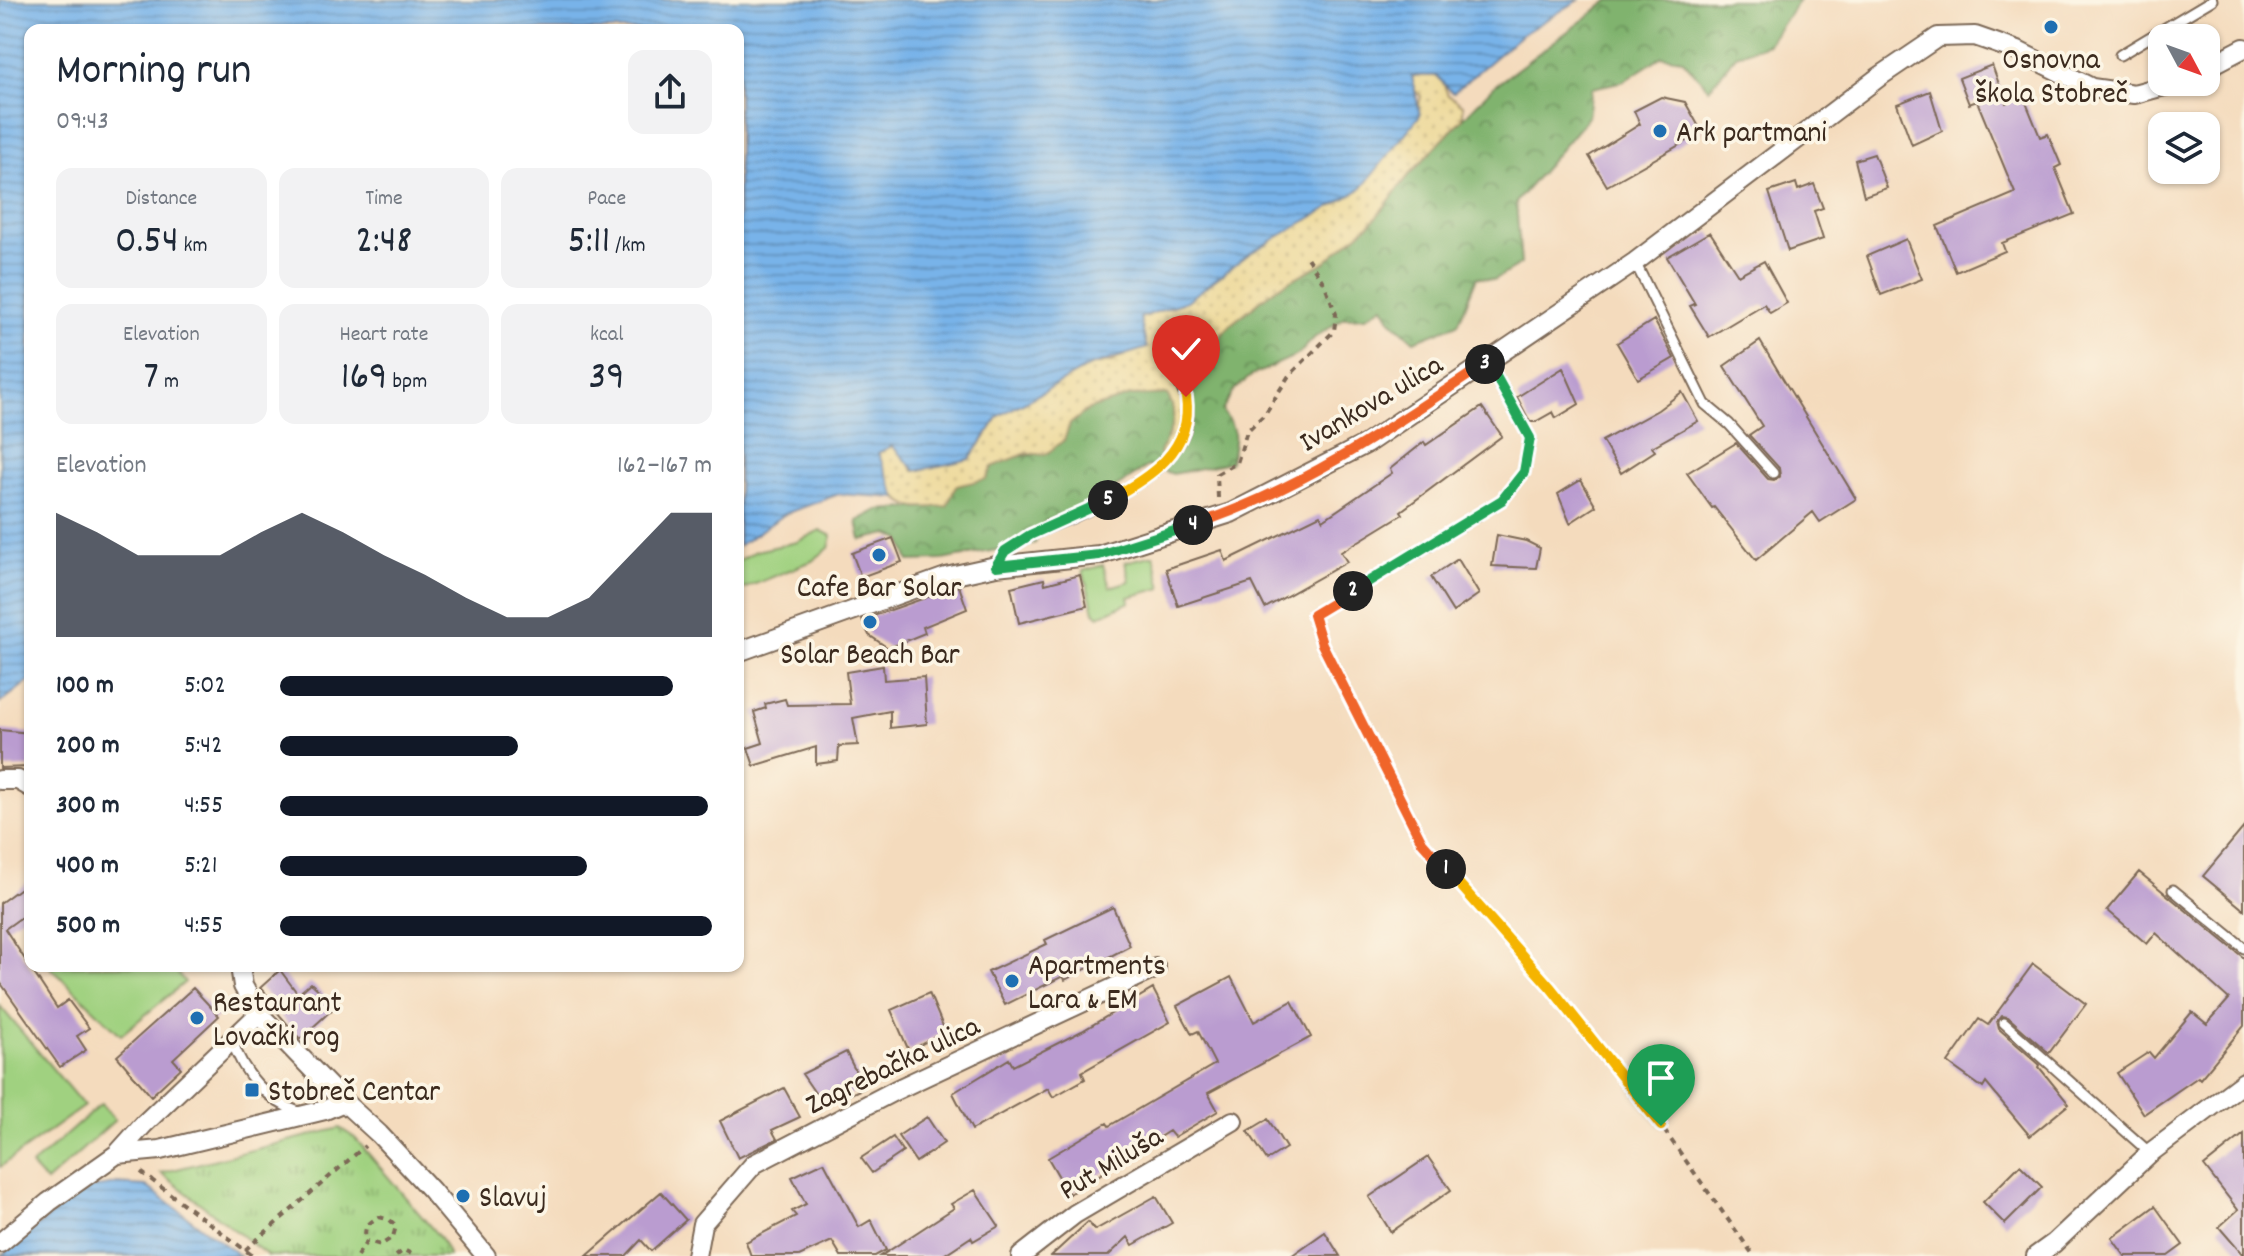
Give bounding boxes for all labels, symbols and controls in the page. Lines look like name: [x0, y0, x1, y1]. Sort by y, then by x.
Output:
marker: Osnovna škola Stobreč: [2042, 18, 2060, 36]
north arrow: [2148, 24, 2220, 96]
map controls: [2148, 24, 2220, 184]
place label: Osnovna škola Stobreč: [1974, 41, 2128, 118]
text: Morning run: [56, 42, 251, 105]
button: share: [628, 50, 712, 134]
text: 09:43: [56, 104, 109, 141]
button: layers: [2148, 112, 2220, 184]
place label: Ark partmani: [1676, 114, 1827, 157]
marker: Ark partmani: [1651, 122, 1669, 140]
text: Distance: [125, 184, 197, 215]
text: Time: [365, 184, 403, 215]
text: Pace: [587, 184, 626, 215]
text: 0.54: [115, 215, 179, 272]
text: 2:48: [356, 215, 412, 272]
text: 5:11: [568, 215, 610, 272]
text: km: [179, 231, 208, 262]
text: /km: [610, 231, 646, 262]
pin: [1152, 315, 1220, 397]
text: Elevation: [123, 320, 200, 351]
text: Heart rate: [340, 320, 428, 351]
text: kcal: [590, 320, 623, 351]
icon: check: [1164, 327, 1208, 371]
pin: 3: [1465, 344, 1505, 384]
street label: Ivankova ulica: [1292, 346, 1453, 466]
text: 3: [1480, 348, 1490, 379]
text: 7: [144, 351, 159, 408]
text: 169: [341, 351, 387, 408]
text: 39: [589, 351, 625, 408]
text: m: [159, 367, 179, 398]
text: bpm: [387, 367, 427, 398]
text: Elevation: [56, 448, 146, 485]
text: 162–167 m: [617, 448, 712, 485]
pin: 5: [1088, 480, 1128, 520]
text: 5: [1103, 484, 1113, 515]
pin: 4: [1173, 505, 1213, 545]
text: 4: [1188, 509, 1198, 540]
marker: Cafe Bar Solar: [870, 546, 888, 564]
place label: Cafe Bar Solar: [797, 569, 961, 612]
pin: 2: [1333, 571, 1373, 611]
text: 2: [1348, 575, 1358, 606]
marker: Solar Beach Bar: [861, 613, 879, 631]
place label: Solar Beach Bar: [780, 636, 960, 679]
text: 100 m: [56, 668, 114, 705]
text: 5:02: [184, 668, 226, 705]
text: 200 m: [56, 728, 120, 765]
text: 5:42: [184, 728, 223, 765]
text: 300 m: [56, 788, 120, 825]
text: 4:55: [184, 788, 223, 825]
text: 400 m: [56, 848, 119, 885]
text: 5:21: [184, 848, 217, 885]
pin: 1: [1426, 849, 1466, 889]
text: 1: [1444, 853, 1448, 884]
text: 500 m: [56, 908, 120, 945]
text: 4:55: [184, 908, 223, 945]
place label: Apartments Lara & EM: [1028, 947, 1166, 1024]
marker: Apartments Lara & EM: [1003, 972, 1021, 990]
place label: Restaurant Lovački rog: [213, 984, 342, 1061]
street label: Zagrebačka ulica: [800, 1007, 989, 1129]
marker: Restaurant Lovački rog: [188, 1009, 206, 1027]
pin: [1627, 1044, 1695, 1126]
icon: arrive: [1639, 1056, 1683, 1100]
place label: Stobreč Centar: [268, 1073, 440, 1116]
marker: Stobreč Centar: [243, 1081, 261, 1099]
street label: Put Miluša: [1052, 1117, 1173, 1214]
place label: Slavuj: [479, 1179, 547, 1222]
marker: Slavuj: [454, 1187, 472, 1205]

